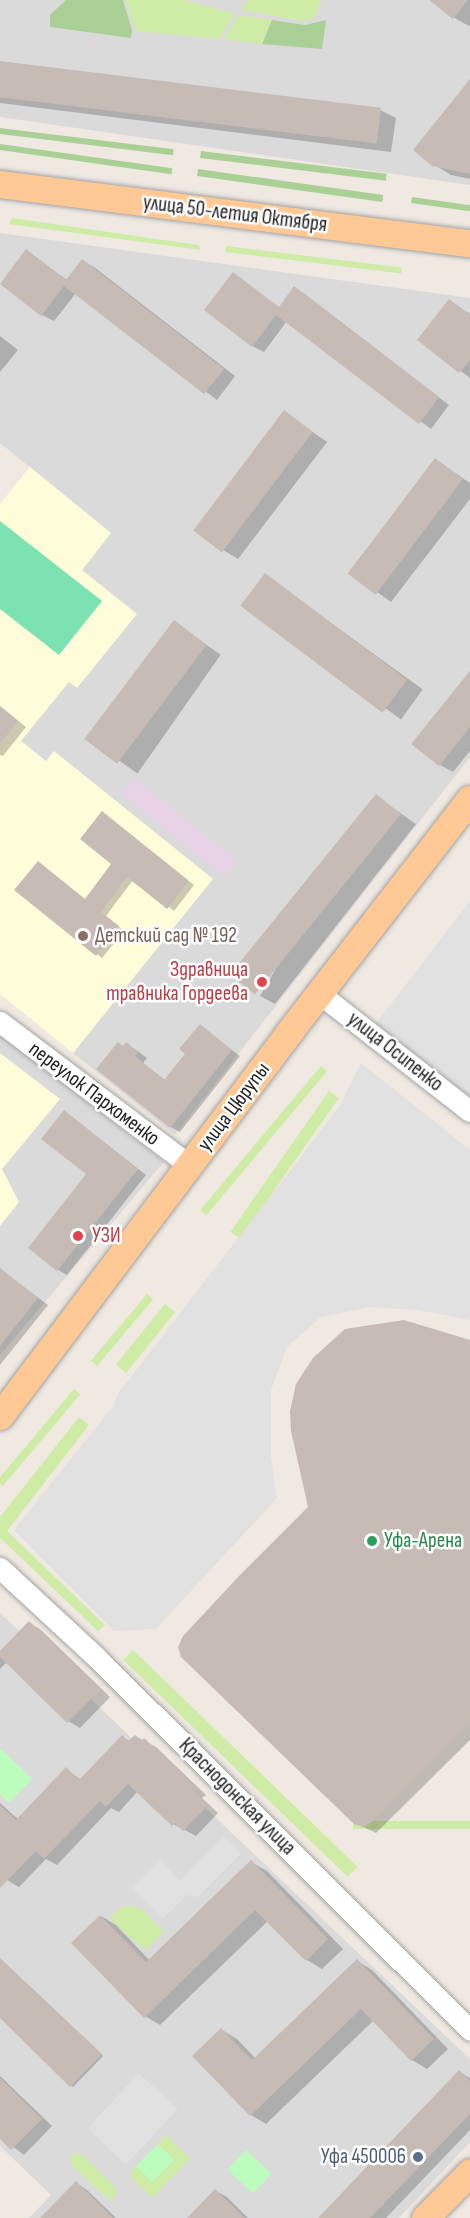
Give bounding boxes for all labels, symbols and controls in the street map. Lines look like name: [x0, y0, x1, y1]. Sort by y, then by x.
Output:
street label: улица 50-летия Октября: [142, 190, 328, 238]
place label: Детский сад № 192: [95, 923, 237, 949]
marker: Детский сад № 192: [76, 929, 90, 943]
place label: Здравница травника Гордеева: [106, 957, 248, 1007]
marker: Здравница травника Гордеева: [253, 973, 271, 991]
street label: улица Осипенко: [342, 1007, 448, 1097]
street label: переулок Пархоменко: [24, 1037, 164, 1151]
street label: улица Цюрупы: [193, 1058, 275, 1156]
place label: УЗИ: [92, 1223, 121, 1249]
marker: УЗИ: [69, 1227, 87, 1245]
place label: Уфа-Арена: [384, 1528, 462, 1554]
marker: Уфа-Арена: [365, 1534, 379, 1548]
street label: Краснодонская улица: [173, 1733, 301, 1861]
place label: Уфа 450006: [321, 2144, 406, 2170]
marker: Уфа 450006: [411, 2150, 425, 2164]

